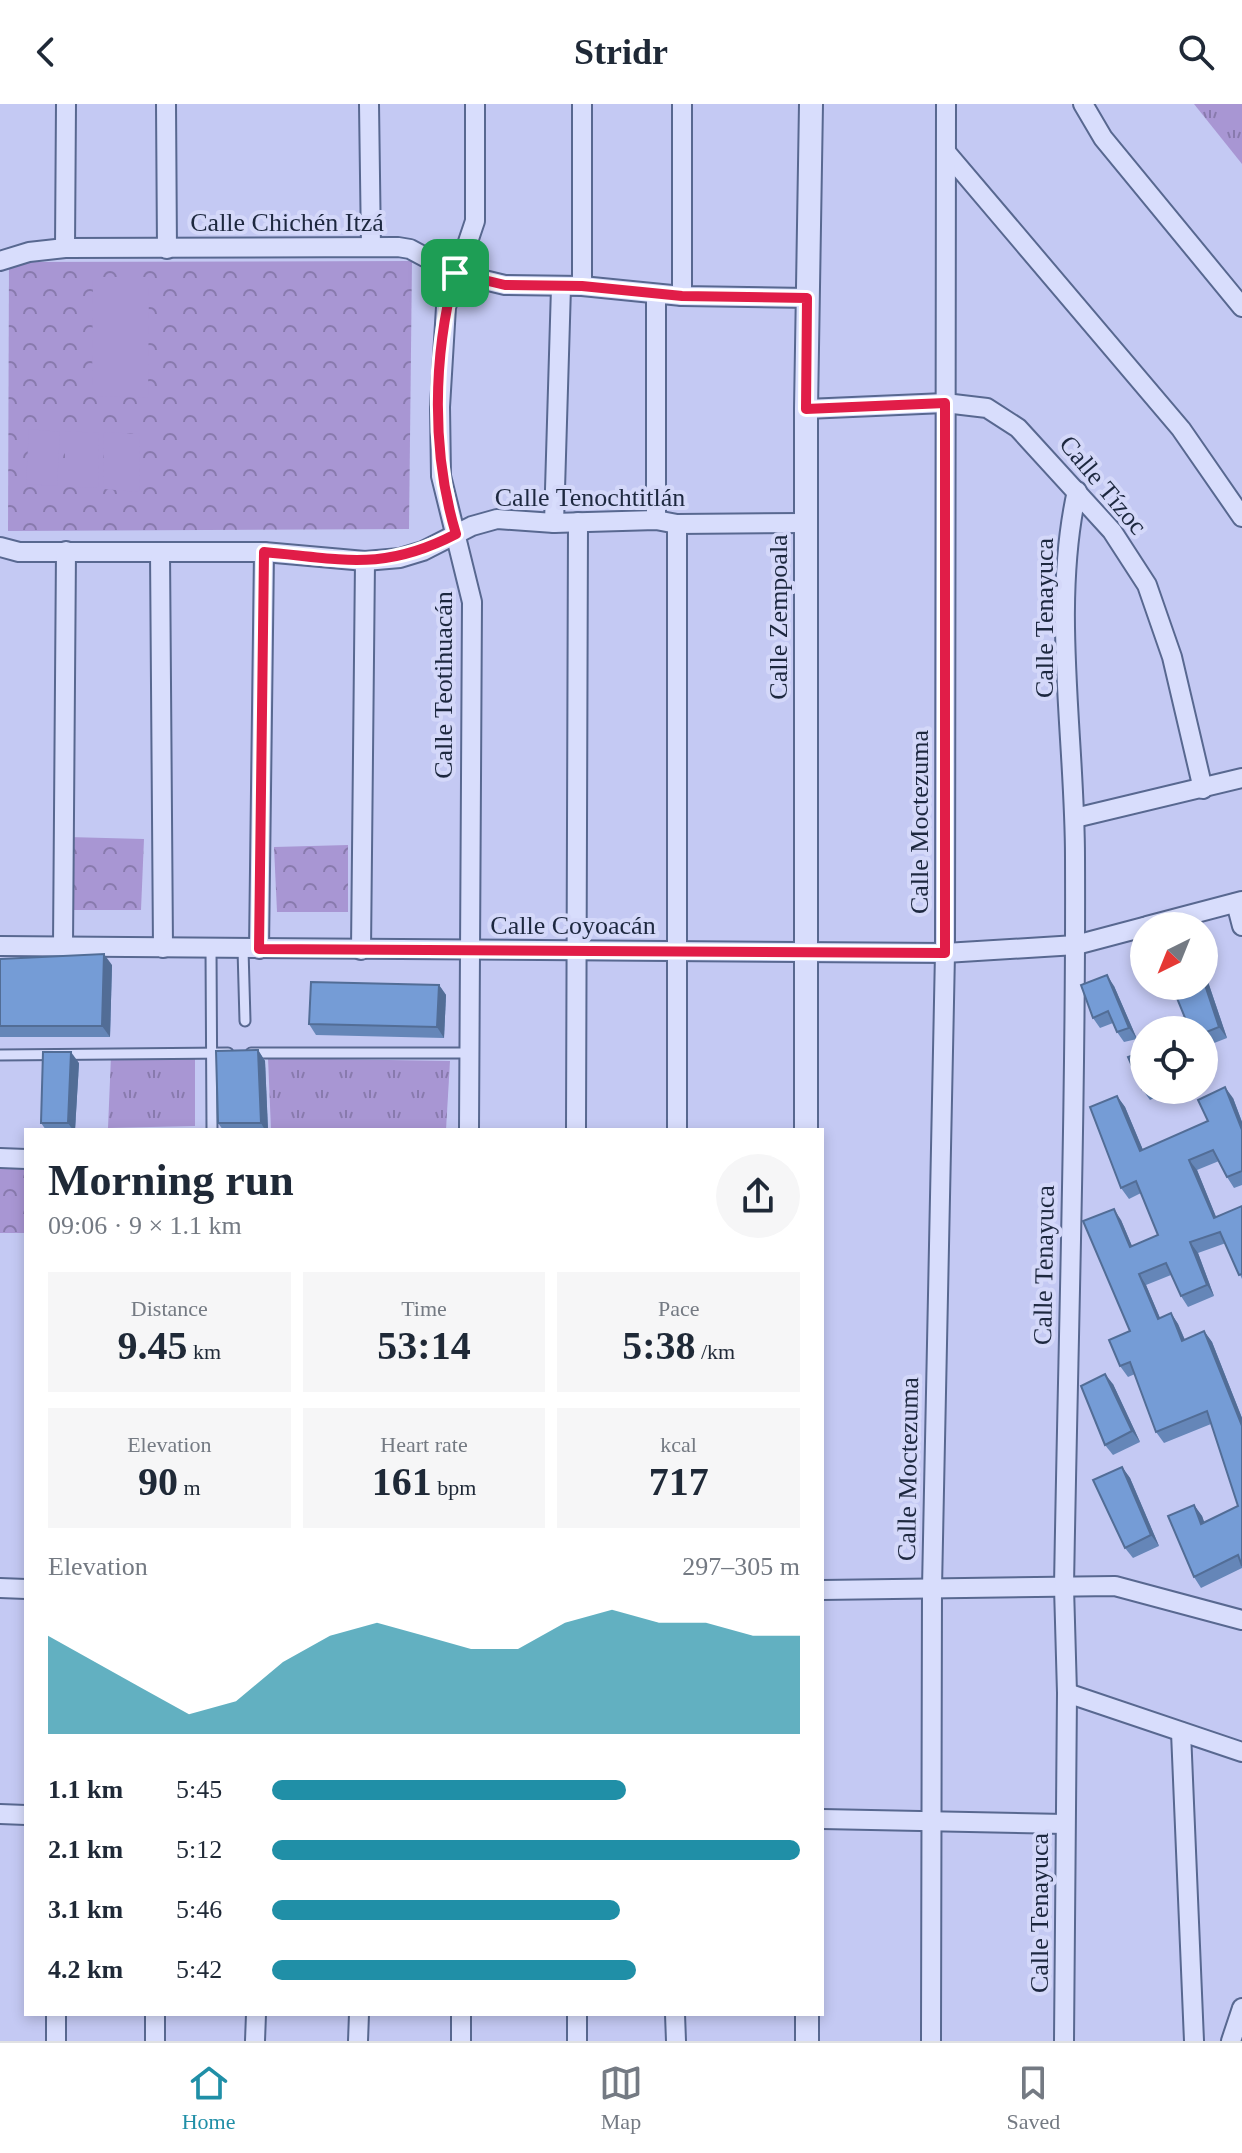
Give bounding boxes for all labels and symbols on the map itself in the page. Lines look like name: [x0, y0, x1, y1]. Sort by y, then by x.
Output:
street label: Calle Chichén Itzá: [190, 208, 384, 237]
pin: [421, 239, 489, 307]
street label: Calle Tízoc: [1053, 430, 1153, 540]
street label: Calle Tenochtitlán: [495, 483, 685, 512]
street label: Calle Zempoala: [764, 534, 793, 700]
street label: Calle Tenayuca: [1030, 537, 1059, 698]
street label: Calle Teotihuacán: [429, 591, 458, 779]
street label: Calle Moctezuma: [905, 730, 934, 914]
street label: Calle Coyoacán: [490, 911, 656, 940]
north arrow: [1130, 912, 1218, 1000]
street label: Calle Tenayuca: [1028, 1184, 1060, 1345]
street label: Calle Moctezuma: [892, 1376, 924, 1561]
street label: Calle Tenayuca: [1025, 1832, 1054, 1993]

